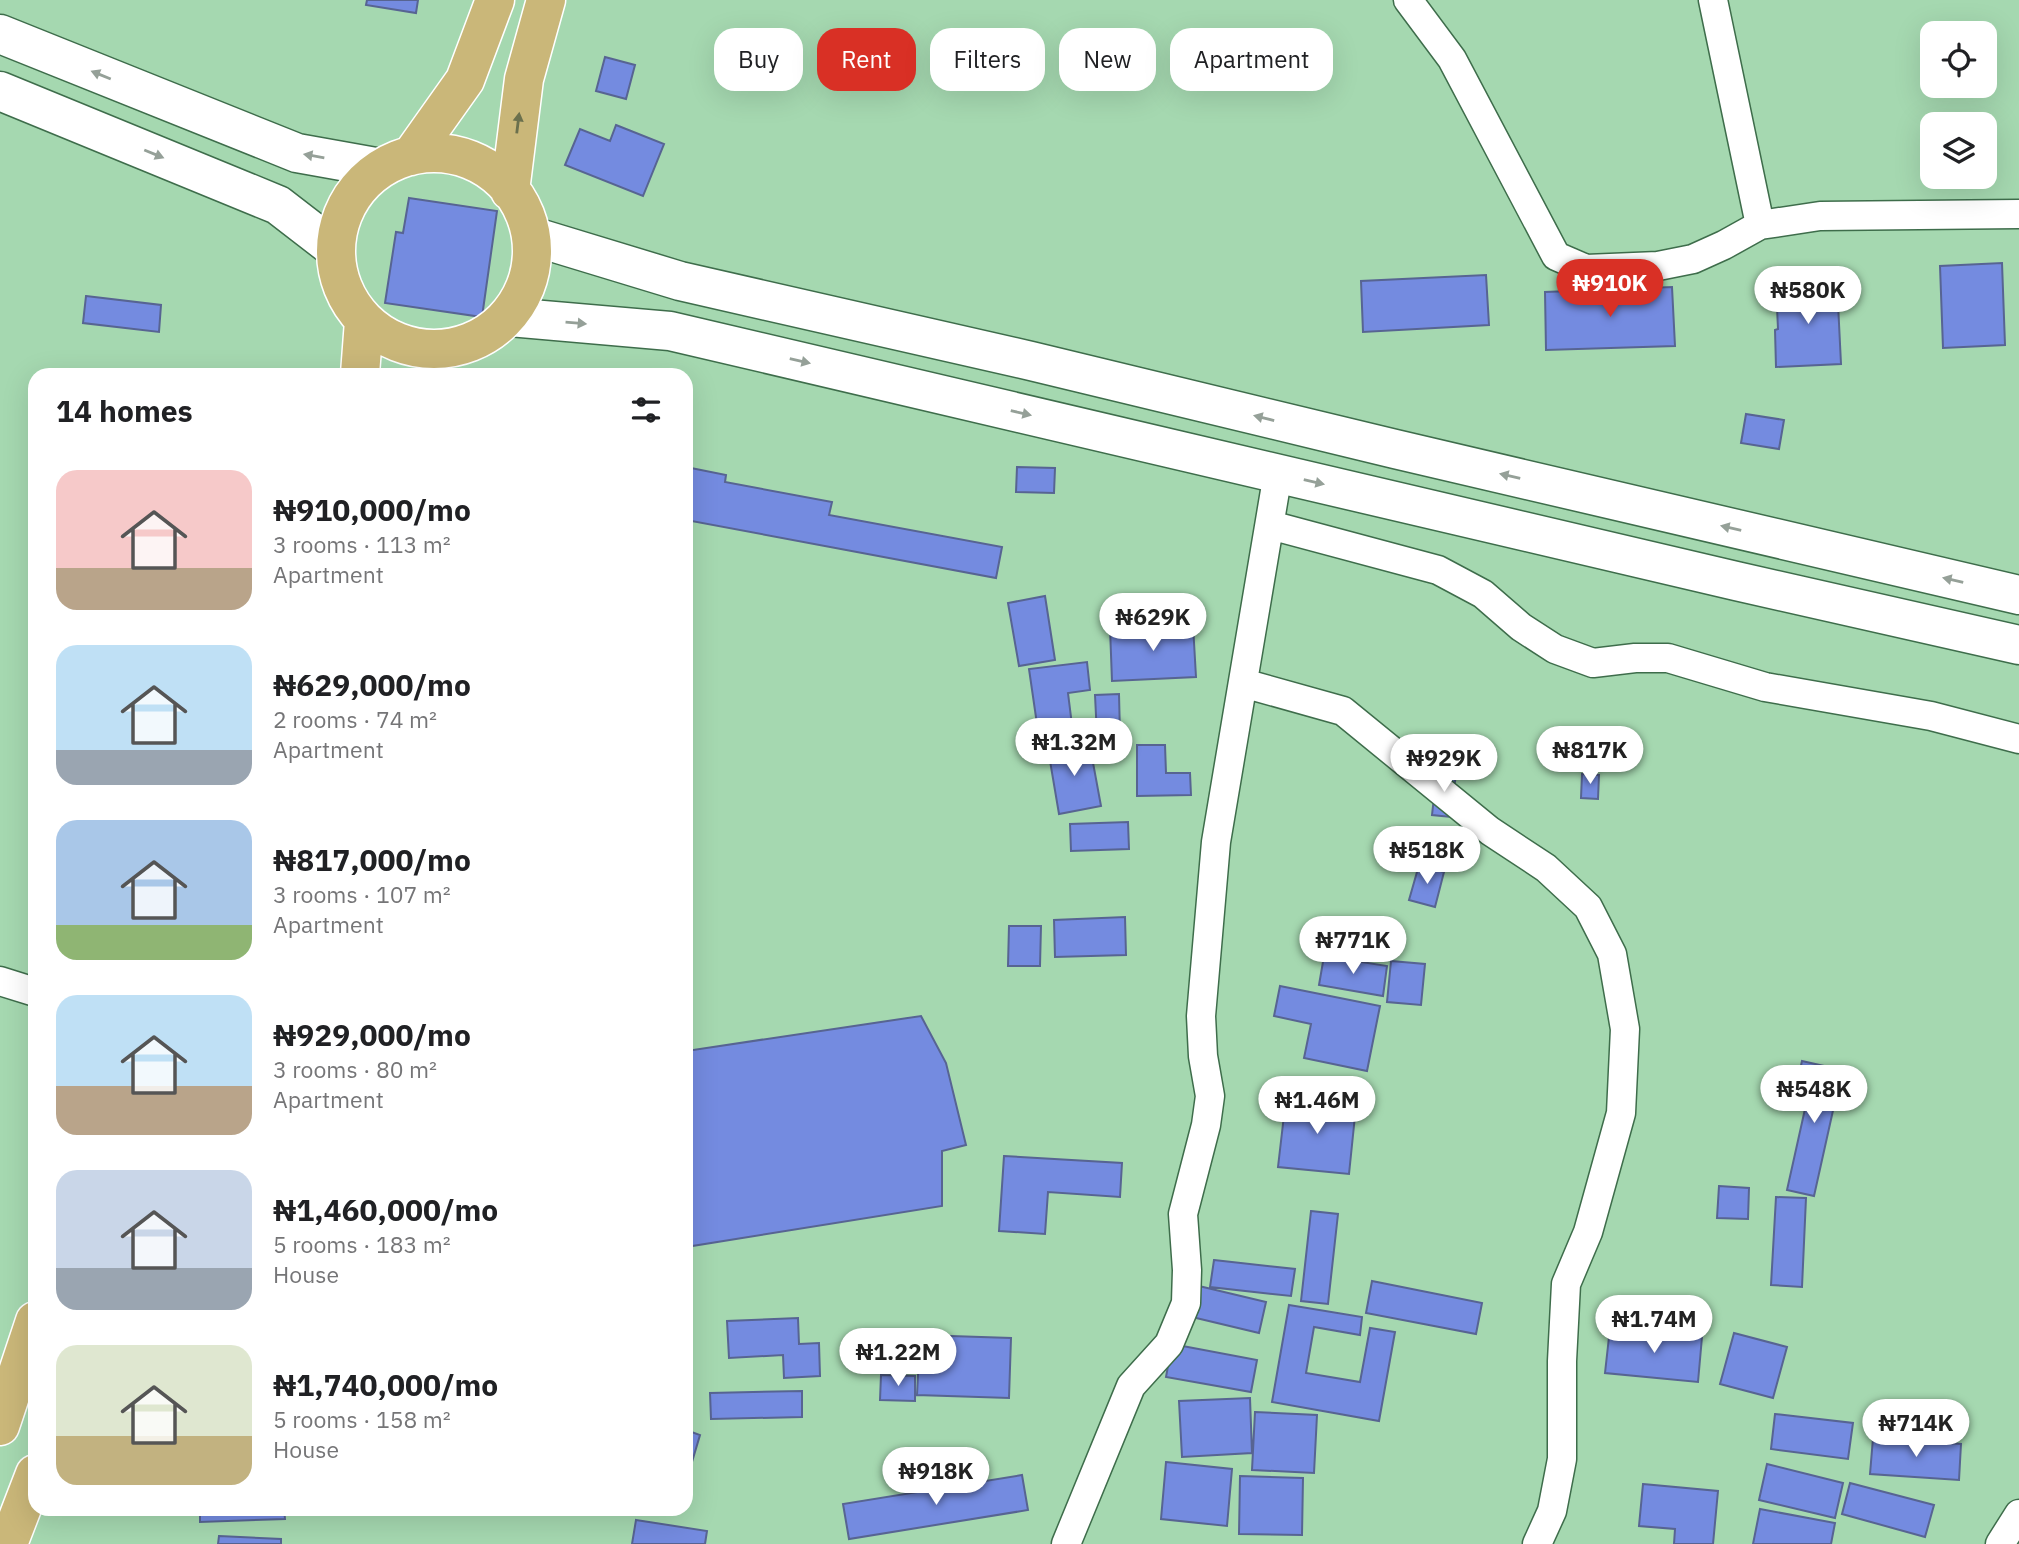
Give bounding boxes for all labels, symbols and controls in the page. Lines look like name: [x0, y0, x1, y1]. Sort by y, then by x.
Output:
map controls: [1920, 21, 1997, 189]
button: locate: [1920, 21, 1997, 98]
chip: Buy: [714, 28, 803, 91]
chip: Rent: [817, 28, 916, 91]
chip: Filters: [930, 28, 1045, 91]
chip: New: [1059, 28, 1156, 91]
chip: Apartment: [1170, 28, 1333, 91]
one-way arrow: [91, 69, 112, 80]
one-way arrow: [513, 112, 524, 134]
button: layers: [1920, 112, 1997, 189]
one-way arrow: [143, 149, 164, 160]
one-way arrow: [303, 150, 325, 161]
pin: ₦910K: [1561, 260, 1659, 319]
pin: ₦580K: [1759, 266, 1857, 326]
text: ₦910K: [1572, 267, 1648, 297]
text: ₦580K: [1770, 274, 1846, 304]
one-way arrow: [565, 318, 587, 329]
one-way arrow: [789, 356, 811, 367]
text: 14 homes: [56, 391, 193, 430]
icon: filters: [627, 391, 665, 429]
one-way arrow: [1010, 408, 1032, 419]
one-way arrow: [1253, 412, 1275, 423]
one-way arrow: [1498, 470, 1520, 481]
one-way arrow: [1303, 477, 1325, 488]
text: ₦910,000/mo: [273, 490, 471, 529]
icon: home: [112, 498, 196, 582]
one-way arrow: [1720, 522, 1742, 533]
text: 3 rooms · 113 m²: [273, 529, 451, 559]
text: Apartment: [273, 559, 384, 589]
one-way arrow: [1941, 574, 1963, 585]
pin: ₦629K: [1104, 594, 1202, 653]
text: ₦629K: [1115, 601, 1191, 631]
text: ₦629,000/mo: [273, 665, 471, 704]
icon: home: [112, 673, 196, 757]
text: 2 rooms · 74 m²: [273, 704, 437, 734]
pin: ₦1.32M: [1017, 718, 1131, 778]
text: ₦1.32M: [1031, 726, 1117, 756]
pin: ₦817K: [1541, 726, 1639, 786]
text: Apartment: [273, 734, 384, 764]
pin: ₦929K: [1395, 734, 1493, 794]
text: ₦817K: [1552, 734, 1628, 764]
text: ₦929K: [1406, 742, 1482, 772]
pin: ₦518K: [1378, 826, 1476, 886]
text: ₦518K: [1389, 834, 1465, 864]
text: ₦817,000/mo: [273, 840, 471, 879]
icon: home: [112, 848, 196, 932]
text: 3 rooms · 107 m²: [273, 879, 451, 909]
text: Apartment: [273, 909, 384, 939]
pin: ₦771K: [1304, 916, 1402, 976]
text: ₦771K: [1315, 924, 1391, 954]
text: ₦929,000/mo: [273, 1015, 471, 1054]
icon: home: [112, 1023, 196, 1107]
text: 3 rooms · 80 m²: [273, 1054, 437, 1084]
pin: ₦548K: [1765, 1066, 1863, 1125]
text: ₦548K: [1776, 1073, 1852, 1103]
pin: ₦1.46M: [1260, 1076, 1374, 1136]
text: Apartment: [273, 1084, 384, 1114]
text: ₦1.46M: [1274, 1084, 1360, 1114]
text: ₦1,460,000/mo: [273, 1190, 498, 1229]
icon: home: [112, 1198, 196, 1282]
text: 5 rooms · 183 m²: [273, 1229, 451, 1259]
text: House: [273, 1259, 339, 1289]
pin: ₦1.74M: [1597, 1296, 1711, 1355]
text: ₦1.74M: [1611, 1303, 1697, 1333]
pin: ₦1.22M: [841, 1328, 955, 1388]
text: ₦1.22M: [855, 1336, 941, 1366]
text: ₦1,740,000/mo: [273, 1365, 498, 1404]
icon: home: [112, 1373, 196, 1457]
pin: ₦714K: [1867, 1400, 1965, 1459]
text: 5 rooms · 158 m²: [273, 1404, 451, 1434]
text: ₦714K: [1878, 1407, 1954, 1437]
text: House: [273, 1434, 339, 1464]
pin: ₦918K: [887, 1448, 985, 1507]
text: ₦918K: [898, 1455, 974, 1485]

